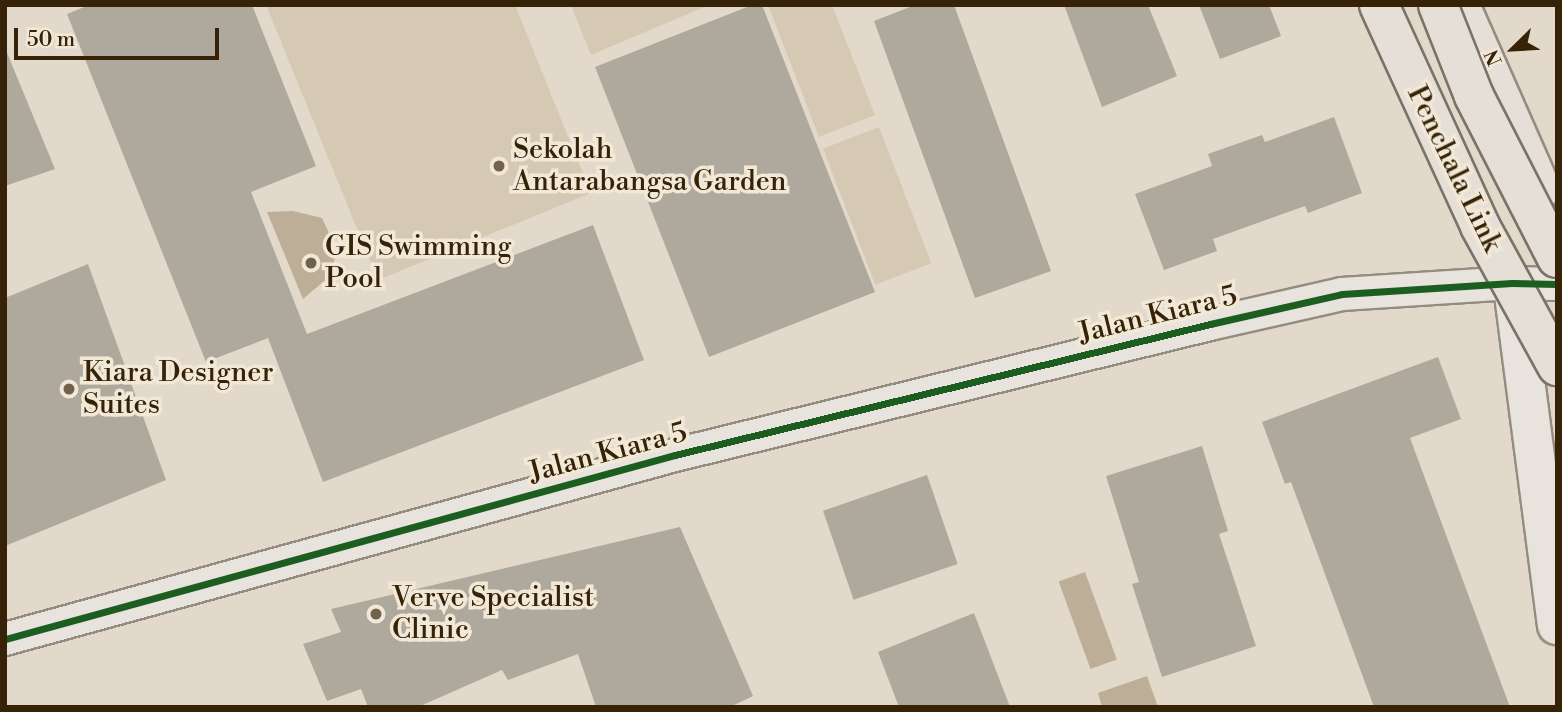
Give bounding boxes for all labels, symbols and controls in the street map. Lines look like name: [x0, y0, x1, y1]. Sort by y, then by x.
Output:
scale bar: [18, 14, 222, 58]
north arrow: [1478, 14, 1548, 84]
text: 50 m: [27, 27, 75, 53]
text: N: [1480, 46, 1508, 69]
street label: Penchala Link: [1399, 81, 1509, 257]
place label: Sekolah Antarabangsa Garden: [513, 133, 787, 199]
marker: Sekolah Antarabangsa Garden: [491, 158, 507, 174]
place label: GIS Swimming Pool: [325, 230, 512, 296]
marker: GIS Swimming Pool: [303, 255, 319, 271]
street label: Jalan Kiara 5: [1075, 279, 1241, 351]
place label: Kiara Designer Suites: [83, 356, 274, 422]
marker: Kiara Designer Suites: [61, 381, 77, 397]
street label: Jalan Kiara 5: [525, 416, 691, 490]
place label: Verve Specialist Clinic: [392, 581, 594, 647]
marker: Verve Specialist Clinic: [366, 604, 386, 624]

